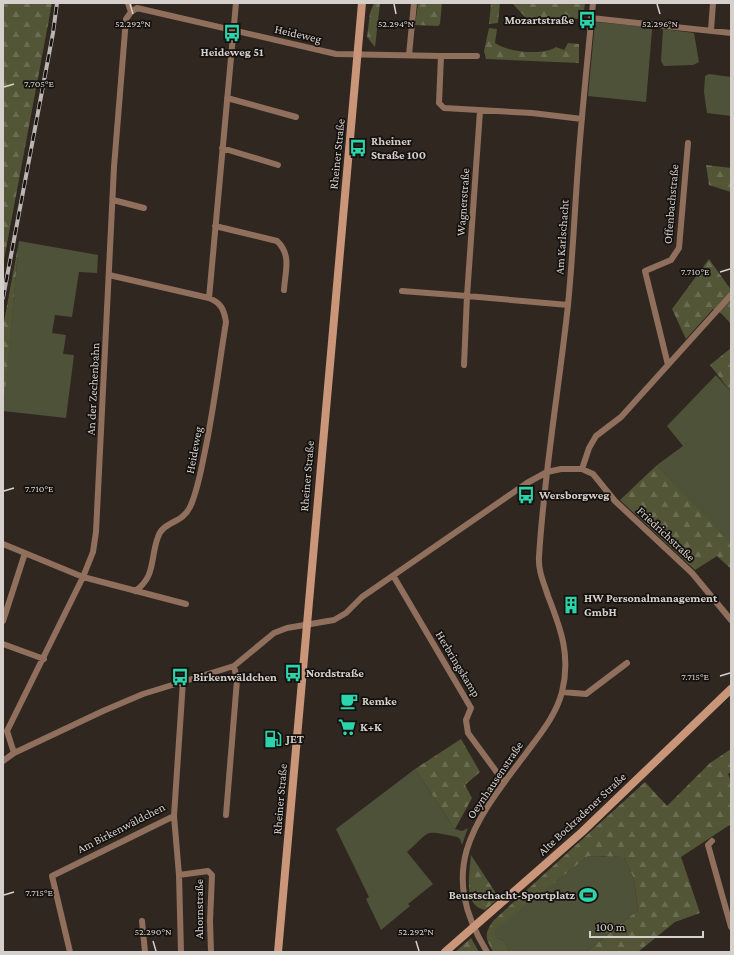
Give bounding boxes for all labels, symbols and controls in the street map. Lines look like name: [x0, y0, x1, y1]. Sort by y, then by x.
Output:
bus stop icon: Mozartstraße: [577, 10, 597, 30]
place label: Mozartstraße: [504, 13, 574, 27]
text: 52.292°N: [115, 18, 151, 29]
text: 52.294°N: [378, 18, 415, 29]
text: 52.296°N: [642, 18, 678, 29]
street label: Heideweg: [273, 22, 323, 46]
bus stop icon: Heideweg 51: [222, 23, 242, 43]
place label: Heideweg 51: [201, 45, 264, 59]
text: 7.705°E: [24, 78, 54, 89]
street label: Rheiner Straße: [326, 118, 348, 190]
place label: Rheiner Straße 100: [371, 134, 426, 162]
bus stop icon: Rheiner Straße 100: [348, 138, 368, 158]
street label: Offenbachstraße: [661, 163, 681, 245]
street label: Wagnerstraße: [454, 168, 472, 236]
street label: Am Karlschacht: [552, 198, 572, 275]
text: 7.710°E: [681, 266, 710, 277]
street label: An der Zechenbahn: [84, 342, 102, 436]
street label: Heideweg: [183, 425, 205, 475]
street label: Rheiner Straße: [297, 440, 317, 512]
text: 7.710°E: [25, 483, 54, 494]
bus stop icon: Wersborgweg: [516, 485, 536, 505]
place label: Wersborgweg: [538, 488, 609, 502]
street label: Friedrichstraße: [634, 504, 698, 564]
place label: HW Personalmanagement GmbH: [584, 591, 718, 619]
building icon: HW Personalmanagement GmbH: [561, 595, 581, 615]
street label: Herbringskamp: [433, 628, 483, 700]
bus stop icon: Nordstraße: [283, 663, 303, 683]
place label: Nordstraße: [306, 666, 364, 680]
bus stop icon: Birkenwäldchen: [170, 667, 190, 687]
place label: Birkenwäldchen: [193, 670, 277, 684]
text: 7.715°E: [681, 671, 709, 682]
cafe icon: Remke: [339, 691, 359, 711]
place label: Remke: [362, 694, 397, 708]
supermarket icon: K+K: [337, 717, 357, 737]
place label: K+K: [360, 720, 382, 734]
fuel station icon: JET: [263, 729, 283, 749]
place label: JET: [284, 732, 304, 746]
street label: Oeynhausenstraße: [464, 739, 526, 821]
street label: Rheiner Straße: [270, 763, 290, 835]
street label: Alte Bockradener Straße: [535, 770, 629, 858]
street label: Am Birkenwäldchen: [75, 800, 168, 856]
street label: Ahornstraße: [192, 879, 206, 939]
sports icon: Beustschacht-Sportplatz: [578, 885, 598, 905]
text: 7.715°E: [25, 887, 53, 898]
place label: Beustschacht-Sportplatz: [449, 888, 576, 902]
scale bar: [590, 913, 703, 939]
text: 100 m: [596, 920, 626, 934]
text: 52.290°N: [134, 926, 172, 937]
text: 52.292°N: [398, 926, 434, 937]

